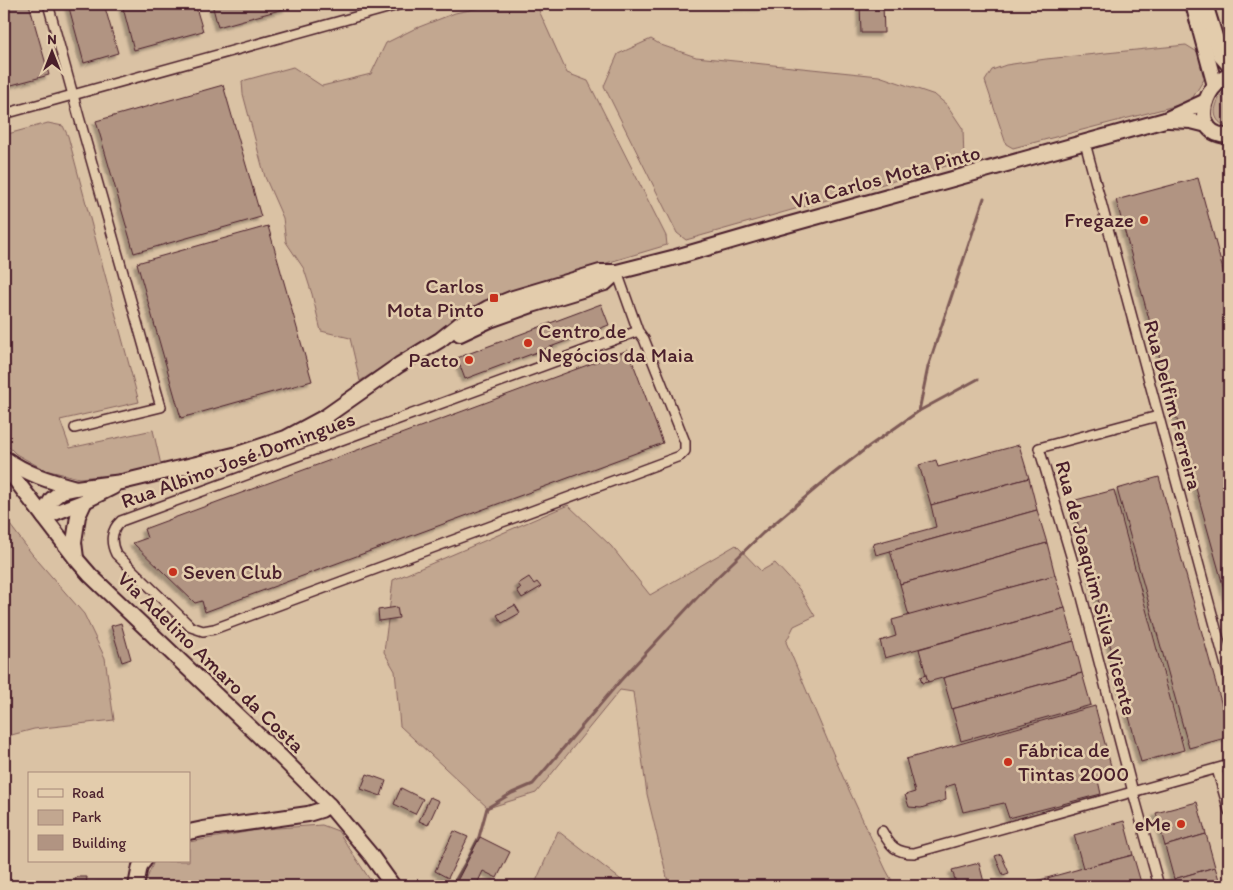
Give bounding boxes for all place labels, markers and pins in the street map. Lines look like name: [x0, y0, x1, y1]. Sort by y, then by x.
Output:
place label: Fregaze: [1064, 207, 1134, 232]
marker: Fregaze: [1138, 214, 1150, 226]
place label: Carlos Mota Pinto: [387, 273, 484, 322]
marker: Carlos Mota Pinto: [488, 292, 500, 304]
place label: Centro de Negócios da Maia: [538, 318, 694, 367]
marker: Centro de Negócios da Maia: [522, 337, 534, 349]
place label: Pacto: [408, 347, 459, 372]
marker: Pacto: [463, 354, 475, 366]
place label: Seven Club: [183, 559, 283, 584]
marker: Seven Club: [167, 566, 179, 578]
place label: Fábrica de Tintas 2000: [1018, 737, 1129, 786]
marker: Fábrica de Tintas 2000: [1002, 756, 1014, 768]
place label: eMe: [1135, 811, 1171, 836]
marker: eMe: [1175, 818, 1187, 830]

